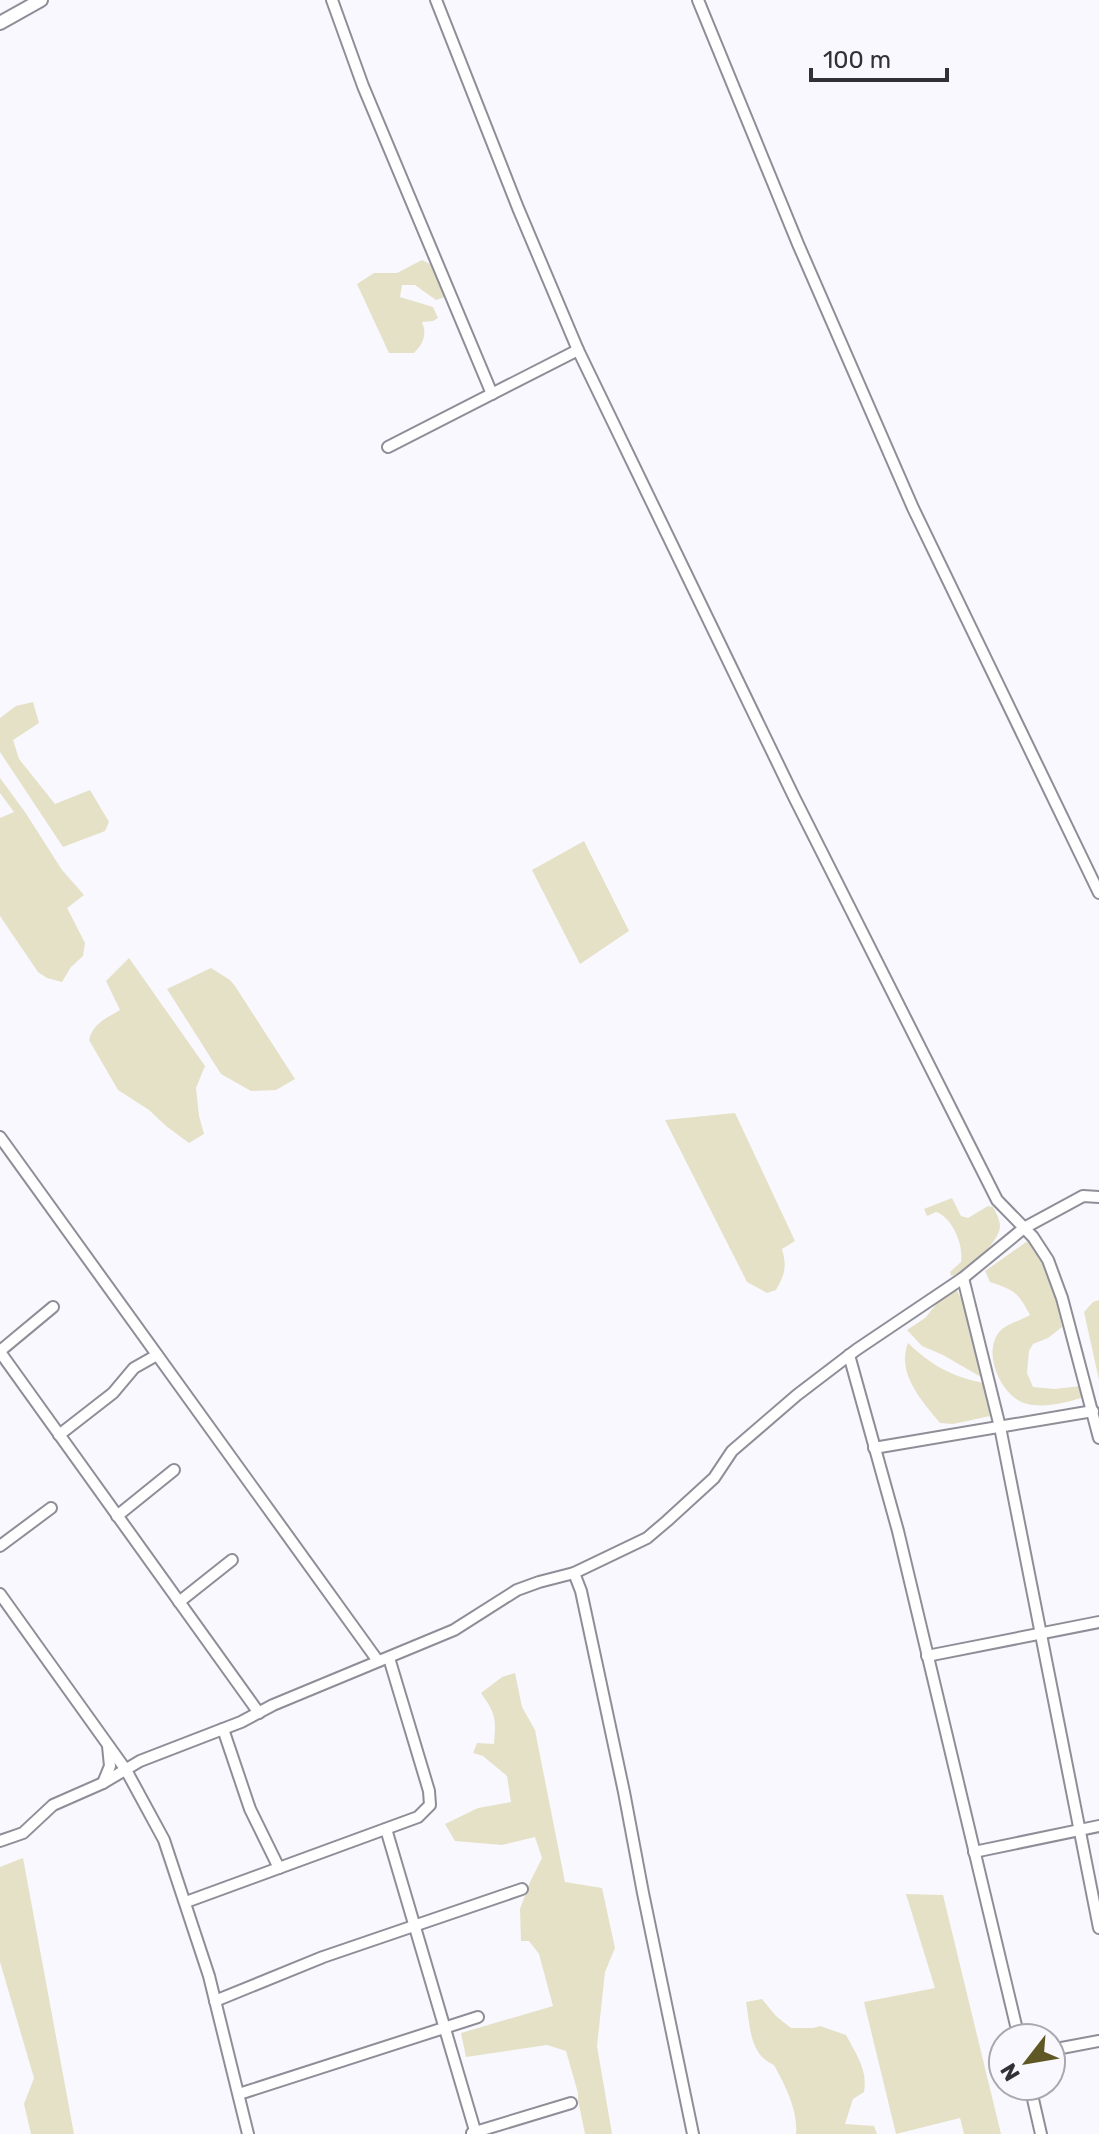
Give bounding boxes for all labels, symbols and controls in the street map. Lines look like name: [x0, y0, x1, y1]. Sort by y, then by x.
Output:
scale bar: [811, 32, 947, 82]
text: 100 m: [823, 46, 891, 74]
north arrow: [987, 2022, 1067, 2102]
text: N: [995, 2058, 1026, 2086]

